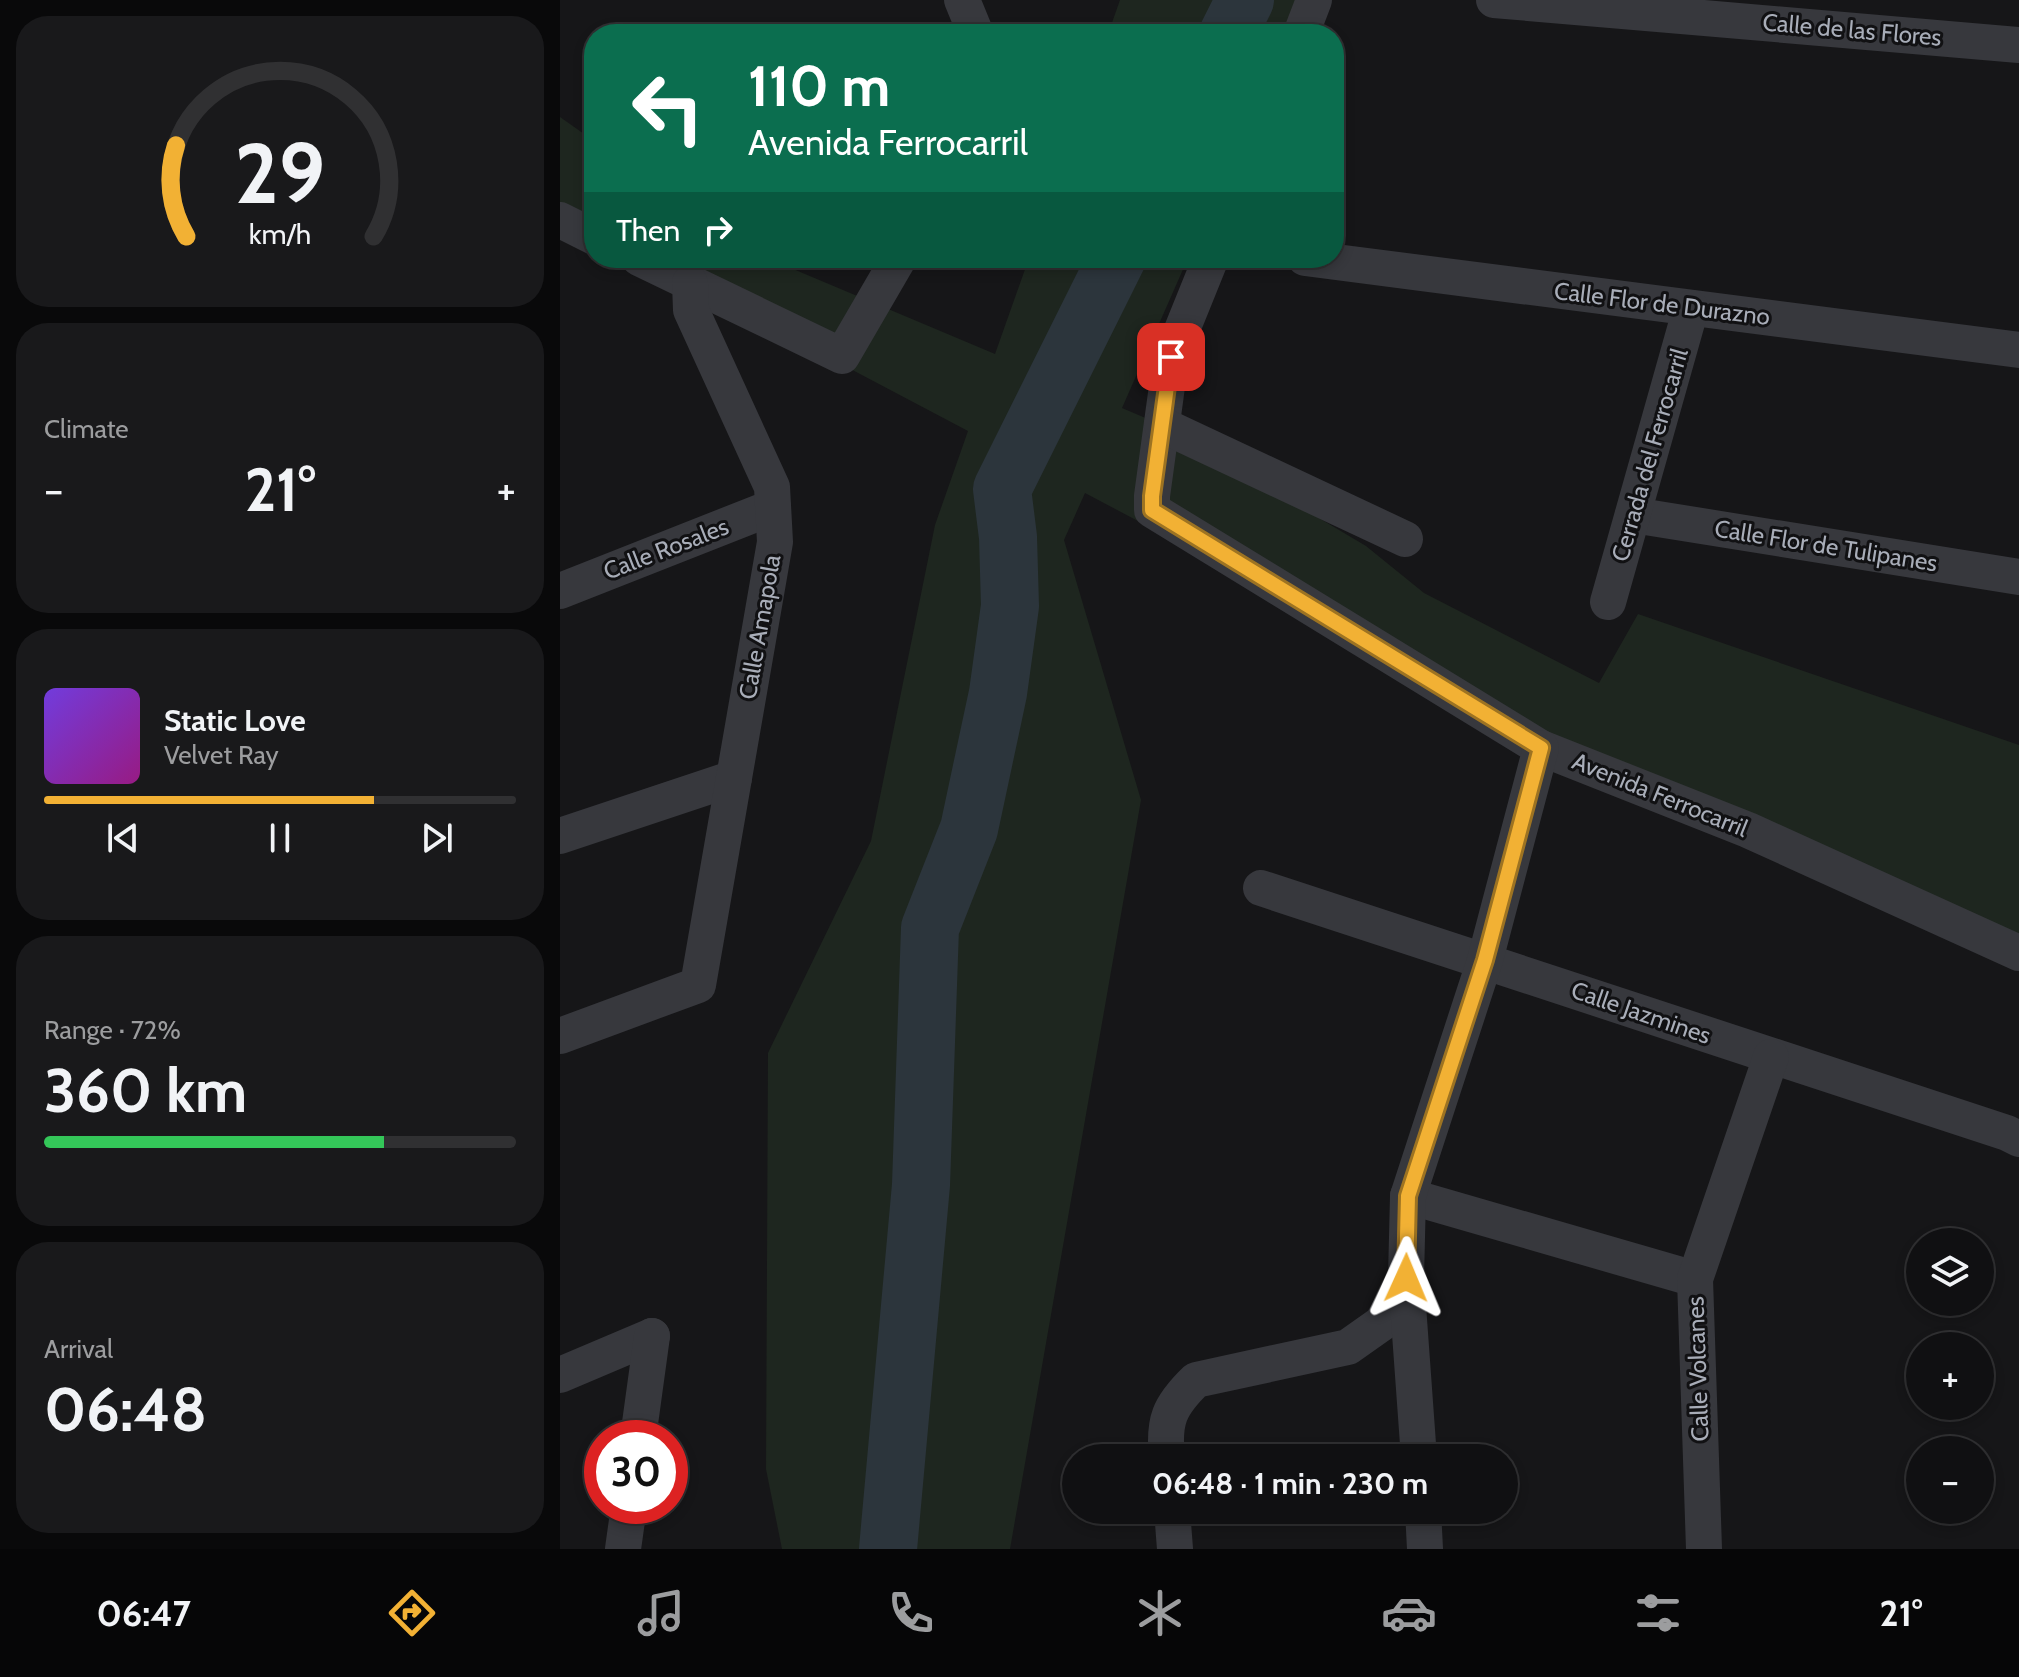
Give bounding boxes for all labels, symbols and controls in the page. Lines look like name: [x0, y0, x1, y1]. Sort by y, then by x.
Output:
street label: Calle de las Flores: [1761, 7, 1943, 52]
text: 110 m: [748, 52, 890, 120]
icon: left: [616, 56, 720, 160]
text: Avenida Ferrocarril: [748, 120, 1028, 164]
text: 29: [235, 123, 325, 224]
icon: right: [696, 208, 740, 252]
text: Then: [616, 212, 680, 249]
text: km/h: [249, 216, 311, 251]
street label: Calle Flor de Durazno: [1552, 276, 1772, 331]
pin: [1137, 323, 1205, 391]
icon: arrive: [1149, 335, 1193, 379]
street label: Cerrada del Ferrocarril: [1605, 345, 1694, 565]
text: Climate: [44, 413, 129, 445]
text: 21°: [244, 453, 316, 526]
text: −: [44, 463, 63, 516]
text: +: [497, 463, 516, 516]
street label: Calle Rosales: [599, 511, 733, 586]
street label: Calle Flor de Tulipanes: [1713, 514, 1940, 577]
street label: Calle Amapola: [733, 552, 787, 701]
text: Static Love: [164, 702, 306, 739]
text: Velvet Ray: [164, 739, 279, 771]
street label: Avenida Ferrocarril: [1568, 746, 1753, 843]
icon: previous: [101, 816, 145, 860]
icon: pause: [258, 816, 302, 860]
icon: next: [415, 816, 459, 860]
street label: Calle Jazmines: [1568, 975, 1715, 1050]
text: Range · 72%: [44, 1014, 181, 1046]
text: 360 km: [44, 1054, 247, 1127]
map controls: [1906, 1228, 1994, 1524]
button: layers: [1906, 1228, 1994, 1316]
position arrow: [1364, 1236, 1448, 1320]
street label: Calle Volcanes: [1680, 1296, 1715, 1442]
button: +: [1906, 1332, 1994, 1420]
text: Arrival: [44, 1333, 113, 1365]
text: 06:48: [44, 1373, 207, 1446]
speed limit sign: 30: [584, 1420, 688, 1524]
button: −: [1906, 1436, 1994, 1524]
text: 06:48 · 1 min · 230 m: [1152, 1465, 1428, 1502]
icon: directions: [384, 1585, 440, 1641]
icon: music: [633, 1585, 689, 1641]
icon: phone: [883, 1585, 939, 1641]
icon: climate: [1132, 1585, 1188, 1641]
icon: car: [1381, 1585, 1437, 1641]
icon: filters: [1630, 1585, 1686, 1641]
text: 06:47: [97, 1591, 191, 1635]
text: 21°: [1880, 1591, 1922, 1635]

